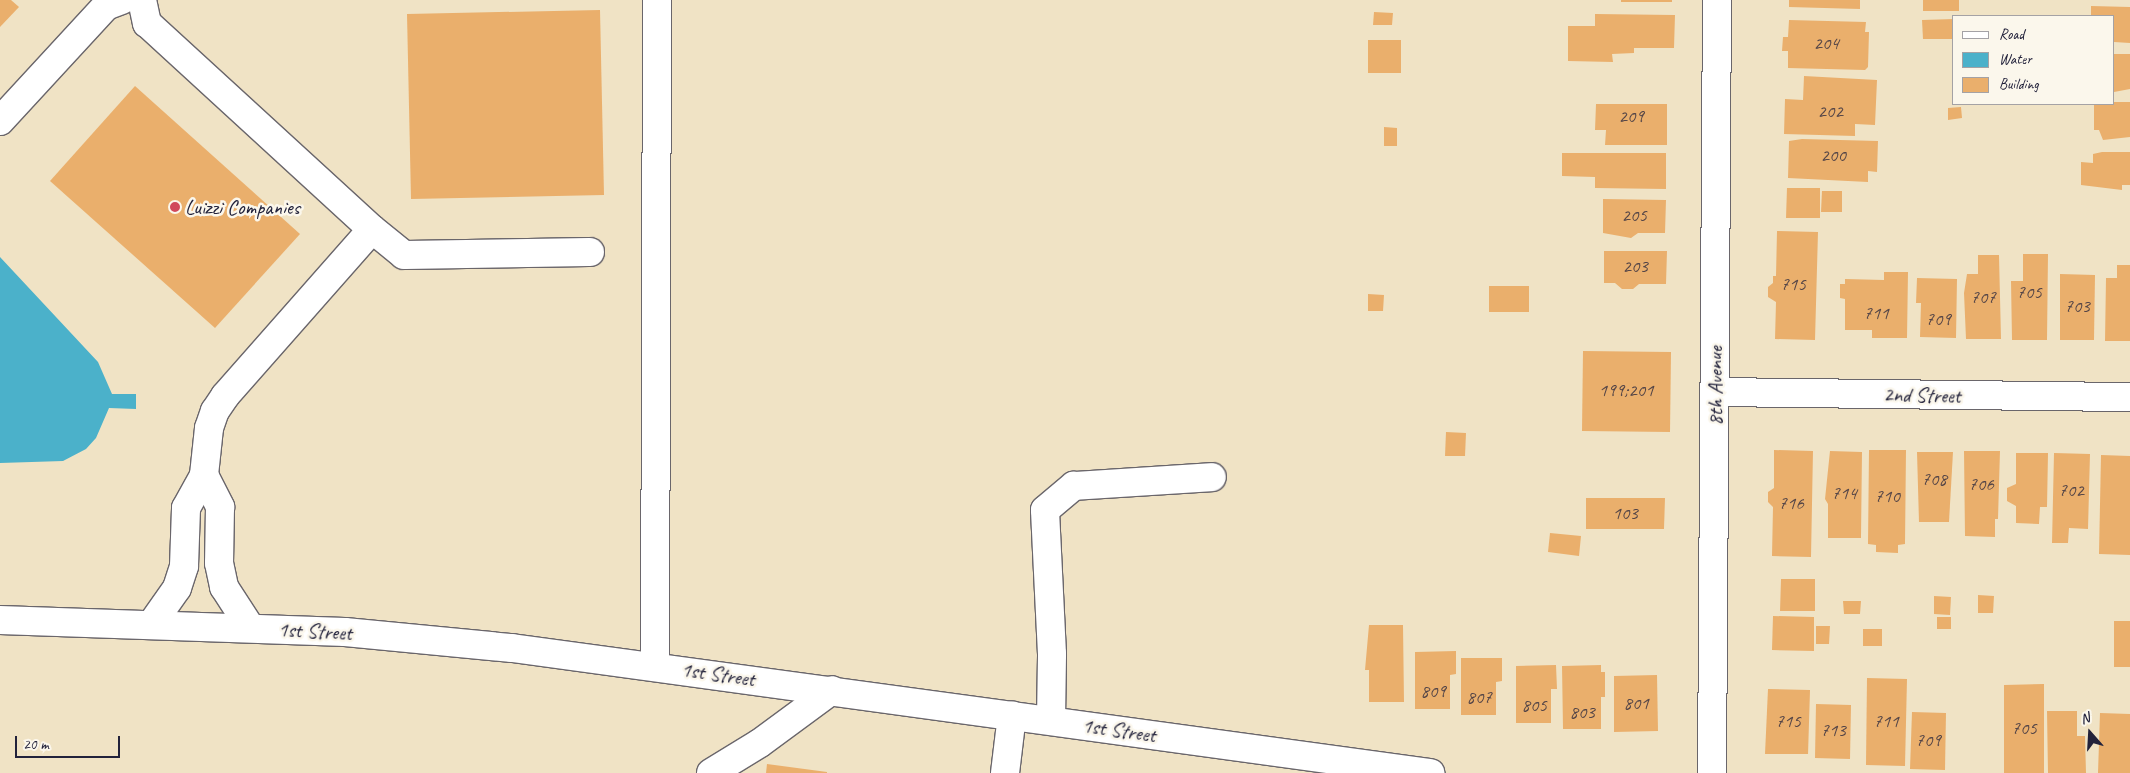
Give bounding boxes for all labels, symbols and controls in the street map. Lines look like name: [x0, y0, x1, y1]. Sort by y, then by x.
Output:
legend: [1952, 15, 2115, 105]
text: Road: [1999, 25, 2024, 44]
house number: 204: [1813, 33, 1839, 55]
text: Water: [1999, 50, 2032, 69]
text: Building: [1999, 75, 2038, 94]
house number: 202: [1817, 101, 1843, 123]
house number: 209: [1618, 106, 1644, 128]
house number: 200: [1820, 145, 1846, 167]
place label: Luizzi Companies: [185, 194, 300, 220]
marker: Luizzi Companies: [169, 201, 181, 213]
house number: 205: [1621, 205, 1647, 227]
house number: 203: [1622, 256, 1648, 278]
house number: 715: [1780, 274, 1806, 296]
house number: 705: [2016, 282, 2042, 304]
house number: 707: [1970, 287, 1996, 309]
house number: 703: [2064, 296, 2090, 318]
house number: 711: [1863, 303, 1889, 325]
house number: 709: [1925, 309, 1951, 331]
street label: 8th Avenue: [1702, 346, 1728, 426]
house number: 199;201: [1598, 380, 1654, 402]
street label: 2nd Street: [1883, 382, 1961, 408]
house number: 708: [1921, 469, 1947, 491]
house number: 706: [1968, 474, 1994, 496]
house number: 702: [2058, 480, 2084, 502]
house number: 714: [1831, 483, 1857, 505]
house number: 710: [1874, 486, 1900, 508]
house number: 716: [1778, 493, 1804, 515]
house number: 103: [1612, 503, 1638, 525]
street label: 1st Street: [277, 616, 353, 646]
street label: 1st Street: [679, 656, 757, 692]
house number: 809: [1420, 681, 1446, 703]
house number: 807: [1466, 687, 1492, 709]
house number: 801: [1623, 693, 1649, 715]
house number: 805: [1521, 695, 1547, 717]
house number: 803: [1569, 702, 1595, 724]
north arrow: [2065, 708, 2115, 758]
text: N: [2078, 709, 2092, 728]
house number: 715: [1775, 711, 1801, 733]
house number: 711: [1873, 711, 1899, 733]
street label: 1st Street: [1080, 712, 1158, 748]
house number: 705: [2011, 718, 2037, 740]
house number: 713: [1820, 720, 1846, 742]
scale bar: [18, 726, 122, 758]
house number: 709: [1915, 730, 1941, 752]
text: 20 m: [23, 735, 49, 754]

